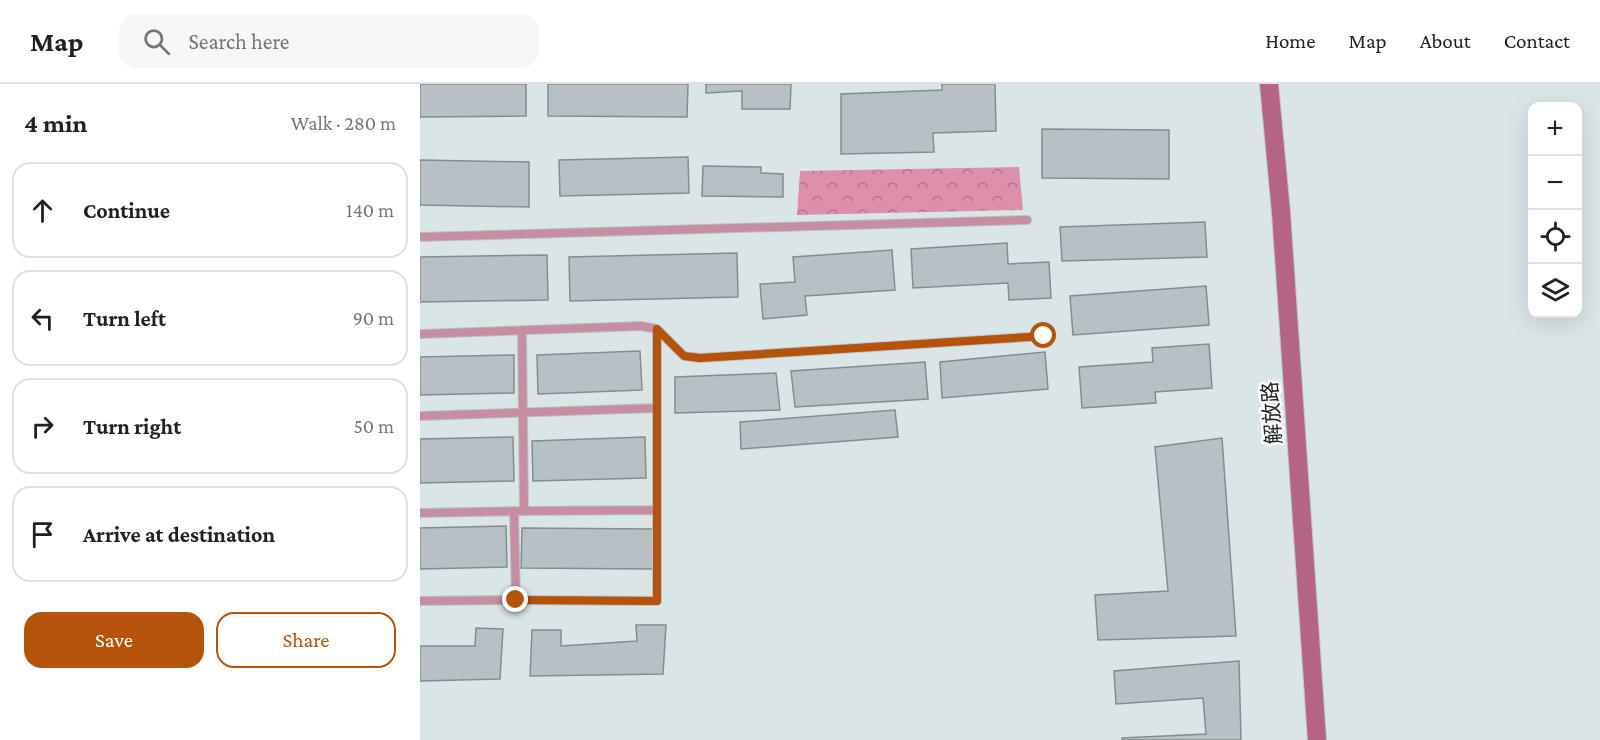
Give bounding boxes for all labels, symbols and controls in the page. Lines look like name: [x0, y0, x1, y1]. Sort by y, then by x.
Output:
search box: [119, 14, 539, 68]
icon: search: [140, 25, 173, 58]
text: Map: [30, 26, 83, 57]
text: Search here: [188, 29, 289, 54]
text: Home: [1265, 29, 1315, 53]
text: Map: [1348, 29, 1387, 53]
text: About: [1420, 29, 1471, 53]
text: Contact: [1504, 29, 1570, 53]
map controls: [1528, 102, 1582, 318]
button: +: [1528, 102, 1582, 156]
text: 4 min: [24, 109, 88, 138]
text: Walk · 280 m: [291, 112, 396, 134]
button: −: [1528, 156, 1582, 210]
icon: ahead: [26, 194, 59, 227]
text: Continue: [83, 198, 170, 223]
text: 140 m: [346, 199, 394, 221]
button: locate: [1528, 210, 1582, 264]
button: layers: [1528, 264, 1582, 318]
icon: left: [26, 302, 59, 335]
text: Turn left: [83, 306, 166, 331]
text: 90 m: [353, 307, 394, 329]
route start: [1030, 322, 1056, 348]
street label: 解放路: [1258, 381, 1286, 445]
icon: right: [26, 410, 59, 443]
text: Turn right: [83, 414, 181, 439]
text: 50 m: [353, 415, 394, 437]
icon: arrive: [26, 518, 59, 551]
text: Arrive at destination: [83, 522, 275, 547]
route end: [502, 586, 528, 612]
button: Save: [24, 612, 204, 668]
button: Share: [216, 612, 396, 668]

